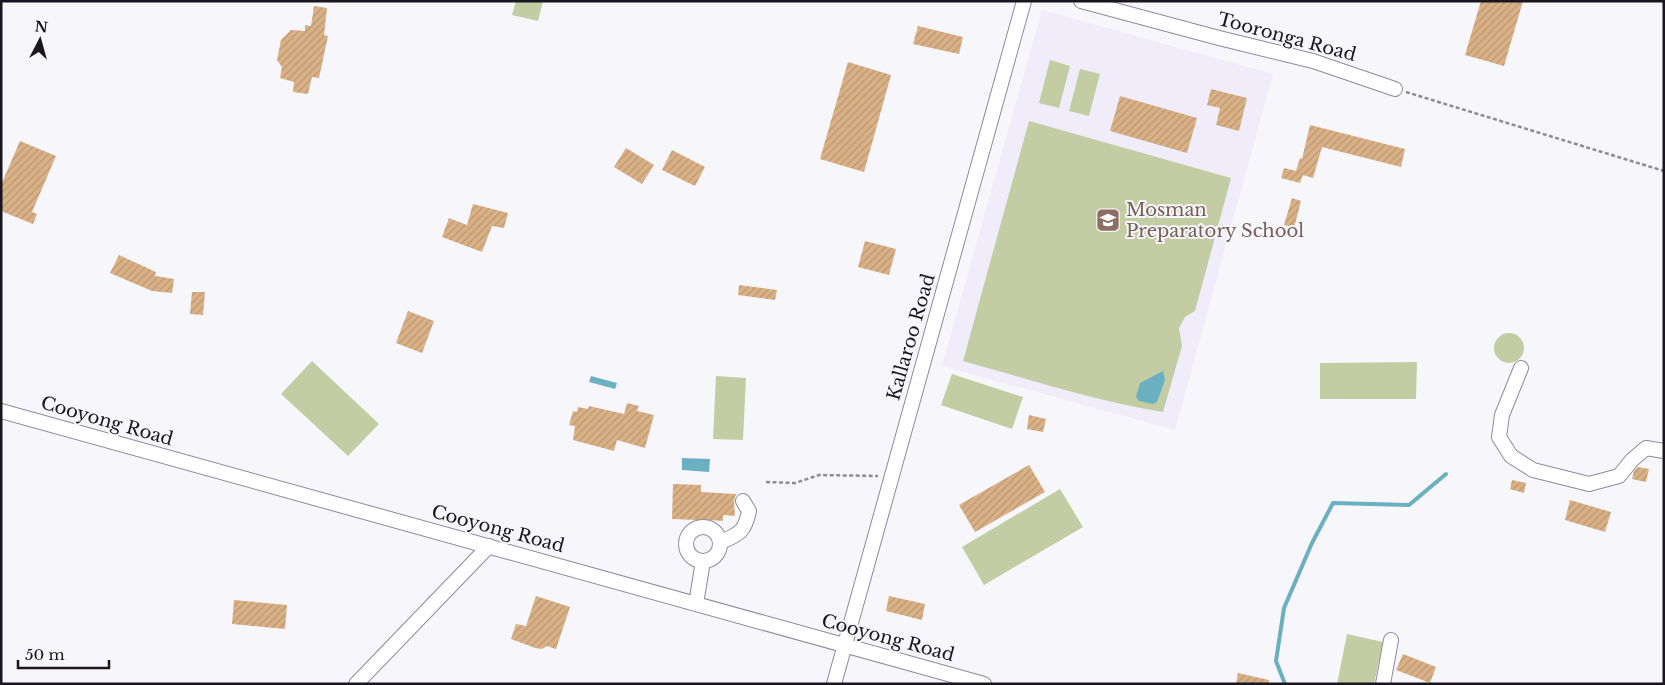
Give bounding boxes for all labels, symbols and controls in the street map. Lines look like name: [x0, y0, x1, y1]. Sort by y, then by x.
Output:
street label: Tooronga Road: [1215, 8, 1359, 66]
north arrow: [15, 15, 65, 65]
text: N: [34, 17, 49, 37]
place label: Mosman Preparatory School: [1126, 199, 1304, 242]
school or university icon: Mosman Preparatory School: [1095, 207, 1121, 233]
street label: Kallaroo Road: [882, 271, 940, 403]
street label: Cooyong Road: [38, 392, 176, 450]
street label: Cooyong Road: [429, 501, 567, 557]
street label: Cooyong Road: [819, 610, 957, 666]
scale bar: [18, 638, 109, 670]
text: 50 m: [25, 645, 65, 664]

